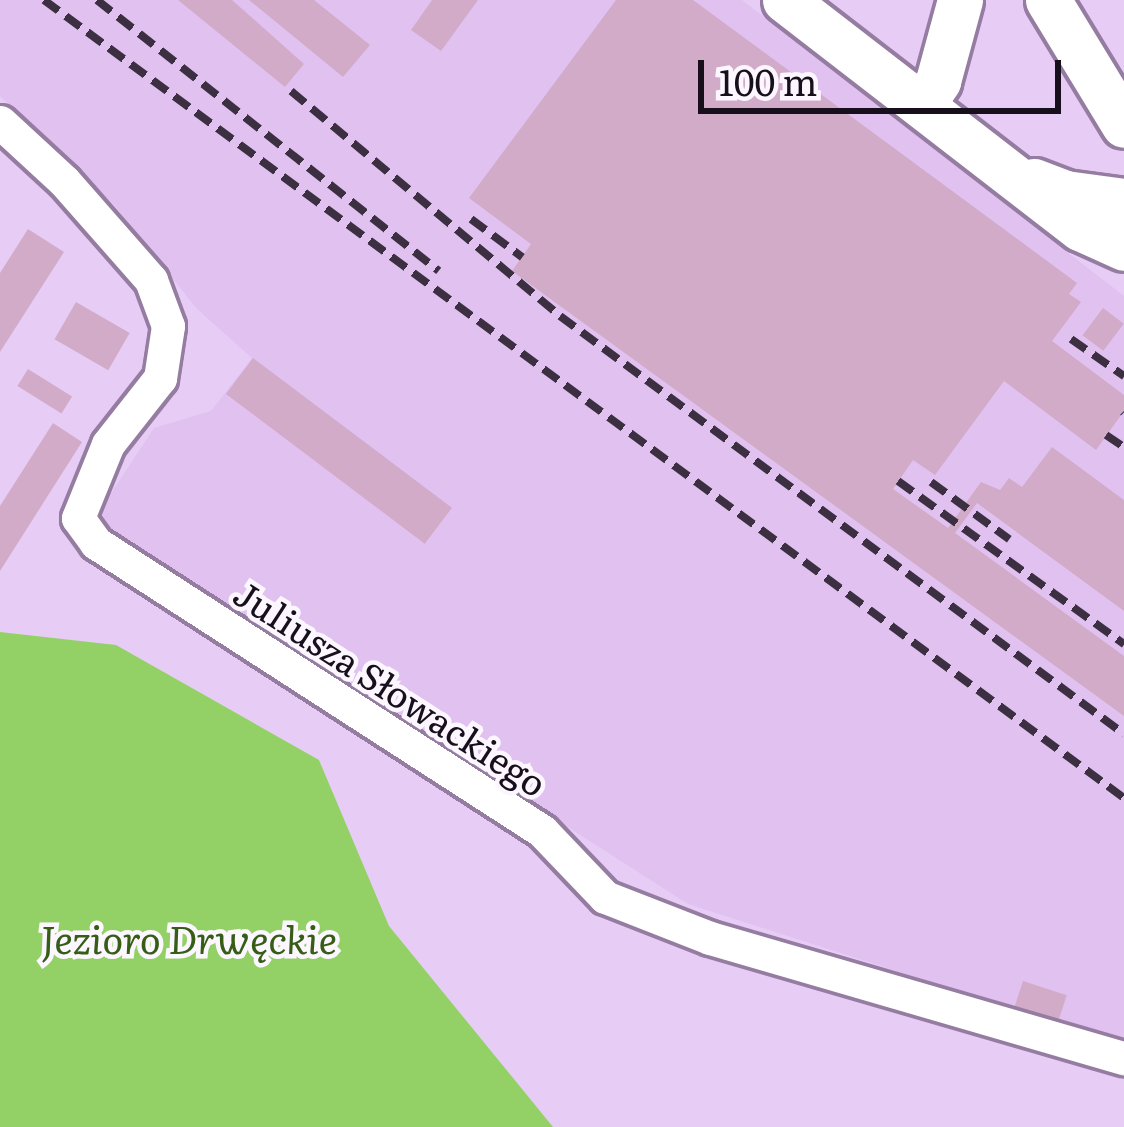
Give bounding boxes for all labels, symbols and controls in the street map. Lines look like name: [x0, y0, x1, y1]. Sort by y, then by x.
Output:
scale bar: [704, 36, 1067, 110]
text: 100 m: [719, 54, 817, 107]
street label: Juliusza Słowackiego: [227, 570, 555, 804]
water label: Jezioro Drwęckie: [41, 914, 337, 960]

